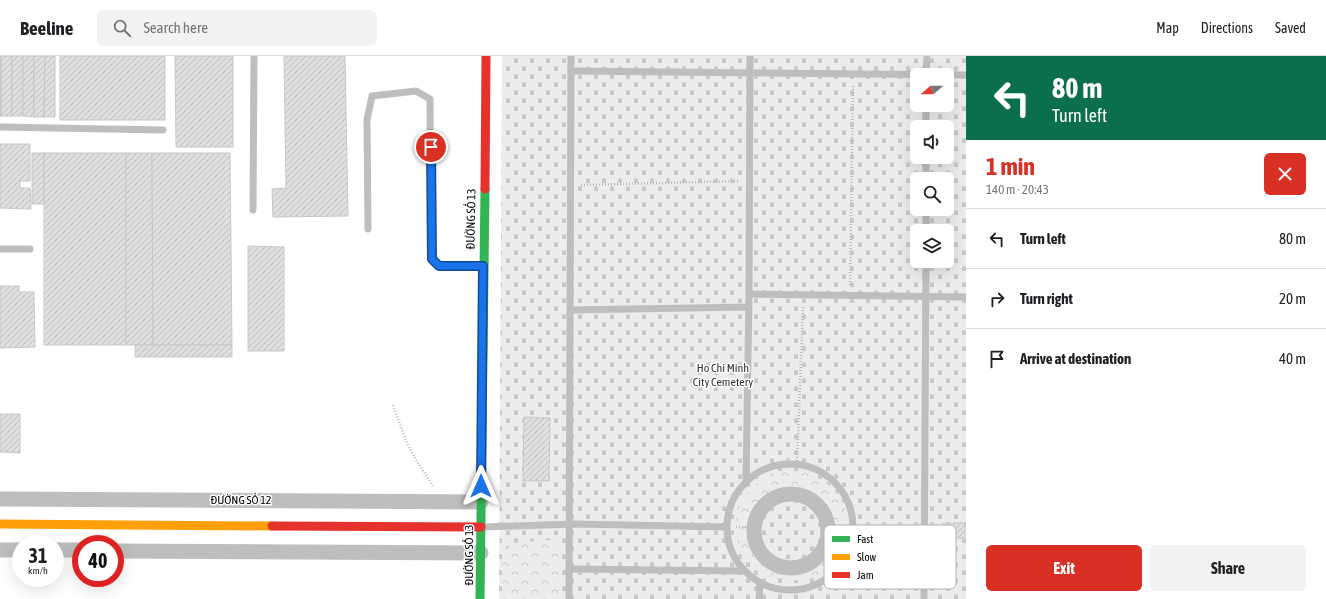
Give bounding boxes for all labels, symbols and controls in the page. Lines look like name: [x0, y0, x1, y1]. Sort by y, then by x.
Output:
search box: [97, 10, 377, 46]
text: Beeline: [20, 17, 73, 39]
icon: search: [111, 17, 133, 39]
text: Search here: [143, 19, 208, 36]
text: Map: [1156, 20, 1179, 36]
text: Directions: [1201, 20, 1253, 36]
text: Saved: [1275, 20, 1306, 36]
north arrow: [910, 68, 954, 112]
map controls: [910, 68, 954, 268]
icon: left: [986, 72, 1038, 124]
text: 80 m: [1052, 72, 1102, 104]
text: Turn left: [1052, 105, 1107, 126]
button: sound: [910, 120, 954, 164]
pin: [414, 130, 448, 164]
icon: arrive: [420, 136, 442, 158]
text: 1 min: [986, 153, 1035, 180]
button: close: [1264, 153, 1306, 195]
button: search: [910, 172, 954, 216]
text: 140 m · 20:43: [986, 182, 1049, 197]
street label: ĐƯỜNG SỐ 13: [463, 188, 479, 250]
button: layers: [910, 224, 954, 268]
icon: left: [986, 228, 1008, 250]
text: Turn left: [1020, 230, 1066, 247]
text: 80 m: [1279, 230, 1306, 247]
icon: right: [986, 288, 1008, 310]
text: Turn right: [1020, 290, 1073, 307]
text: 20 m: [1279, 290, 1306, 307]
icon: arrive: [986, 348, 1008, 370]
text: Arrive at destination: [1020, 350, 1131, 367]
text: 40 m: [1279, 350, 1306, 367]
park label: Ho Chi Minh City Cemetery: [693, 361, 753, 389]
position arrow: [460, 465, 502, 507]
street label: ĐƯỜNG SỐ 12: [211, 493, 271, 507]
street label: ĐƯỜNG SỐ 13: [462, 525, 476, 585]
legend: [824, 525, 956, 589]
text: Fast: [857, 533, 873, 545]
speed limit sign: 40: [72, 535, 124, 587]
text: 31: [29, 544, 47, 567]
button: Exit: [986, 545, 1142, 591]
button: Share: [1150, 545, 1306, 591]
text: Slow: [857, 551, 876, 563]
text: km/h: [28, 565, 48, 576]
text: Jam: [857, 569, 874, 581]

